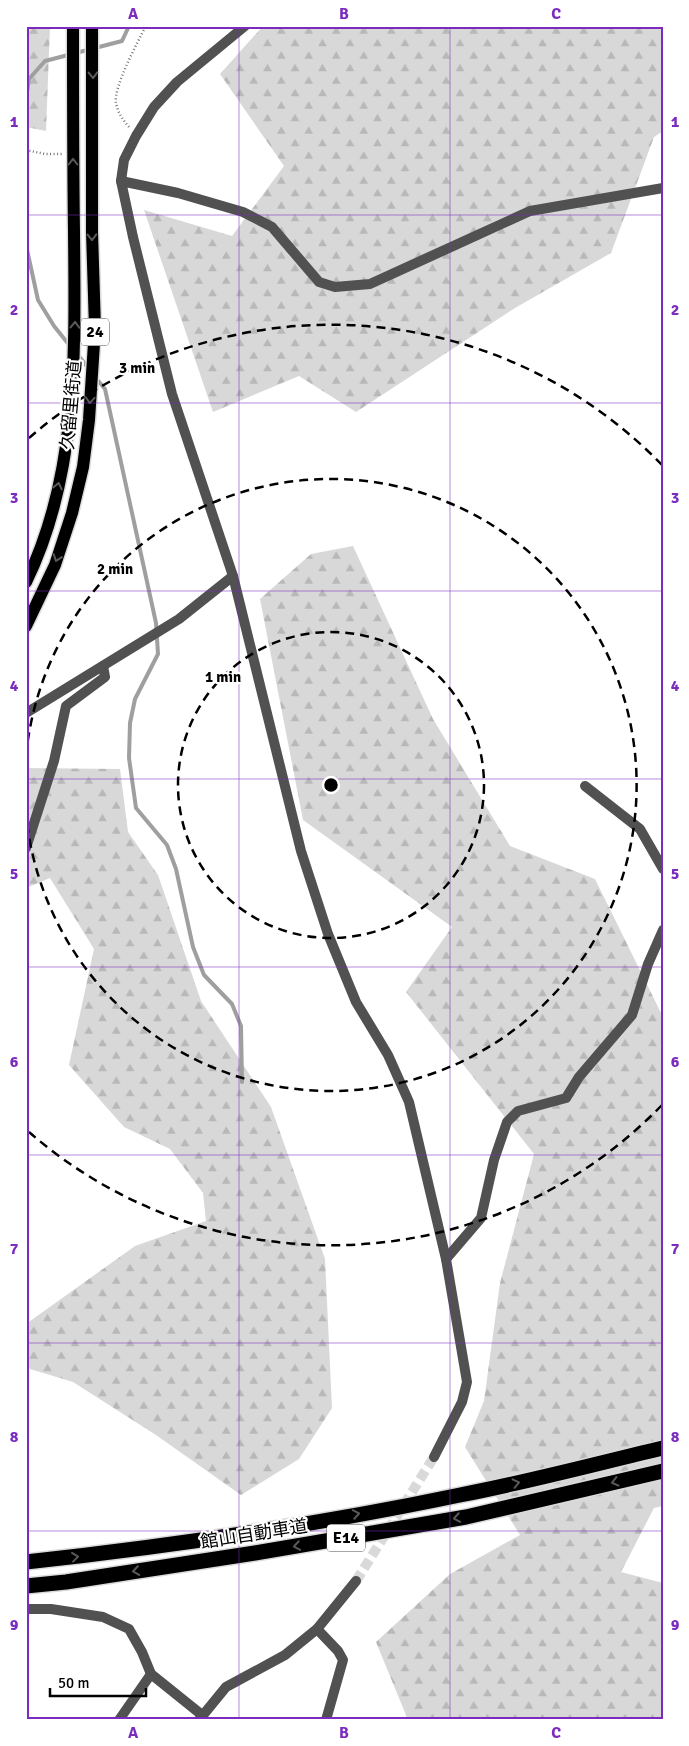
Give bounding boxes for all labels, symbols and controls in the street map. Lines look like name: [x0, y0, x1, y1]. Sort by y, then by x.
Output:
text: A: [128, 4, 139, 24]
text: B: [339, 4, 349, 24]
text: C: [551, 4, 561, 24]
one-way arrow: [88, 72, 98, 79]
text: 1: [10, 112, 19, 132]
text: 1: [671, 112, 680, 132]
one-way arrow: [68, 158, 78, 166]
one-way arrow: [87, 234, 97, 242]
text: 2: [10, 300, 18, 320]
text: 2: [671, 300, 679, 320]
road number: 24: [81, 318, 109, 346]
one-way arrow: [70, 321, 80, 328]
street label: 久留里街道: [56, 359, 86, 451]
text: 3 min: [119, 359, 155, 377]
one-way arrow: [85, 396, 96, 404]
one-way arrow: [52, 482, 63, 491]
text: 3: [10, 488, 18, 508]
text: 3: [671, 488, 679, 508]
one-way arrow: [53, 554, 63, 562]
text: 2 min: [97, 560, 133, 578]
text: 1 min: [205, 668, 241, 686]
text: 4: [10, 676, 19, 696]
text: 4: [671, 676, 680, 696]
centre of rings: [322, 776, 340, 794]
text: 5: [10, 864, 18, 884]
text: 5: [671, 864, 679, 884]
text: 6: [10, 1052, 19, 1072]
text: 6: [671, 1052, 680, 1072]
text: 7: [10, 1239, 19, 1259]
text: 7: [671, 1239, 680, 1259]
text: 8: [10, 1427, 19, 1447]
text: 8: [671, 1427, 680, 1447]
one-way arrow: [611, 1476, 620, 1487]
one-way arrow: [511, 1478, 520, 1489]
one-way arrow: [352, 1510, 361, 1520]
one-way arrow: [453, 1513, 461, 1523]
street label: 館山自動車道: [199, 1515, 309, 1553]
road number: E14: [327, 1525, 365, 1552]
one-way arrow: [292, 1540, 300, 1551]
one-way arrow: [71, 1552, 79, 1563]
one-way arrow: [132, 1565, 140, 1576]
text: 9: [10, 1615, 19, 1635]
text: 9: [671, 1615, 680, 1635]
scale bar: [50, 1666, 146, 1698]
text: 50 m: [58, 1674, 89, 1692]
text: A: [128, 1723, 139, 1743]
text: B: [339, 1723, 349, 1743]
text: C: [551, 1723, 561, 1743]

